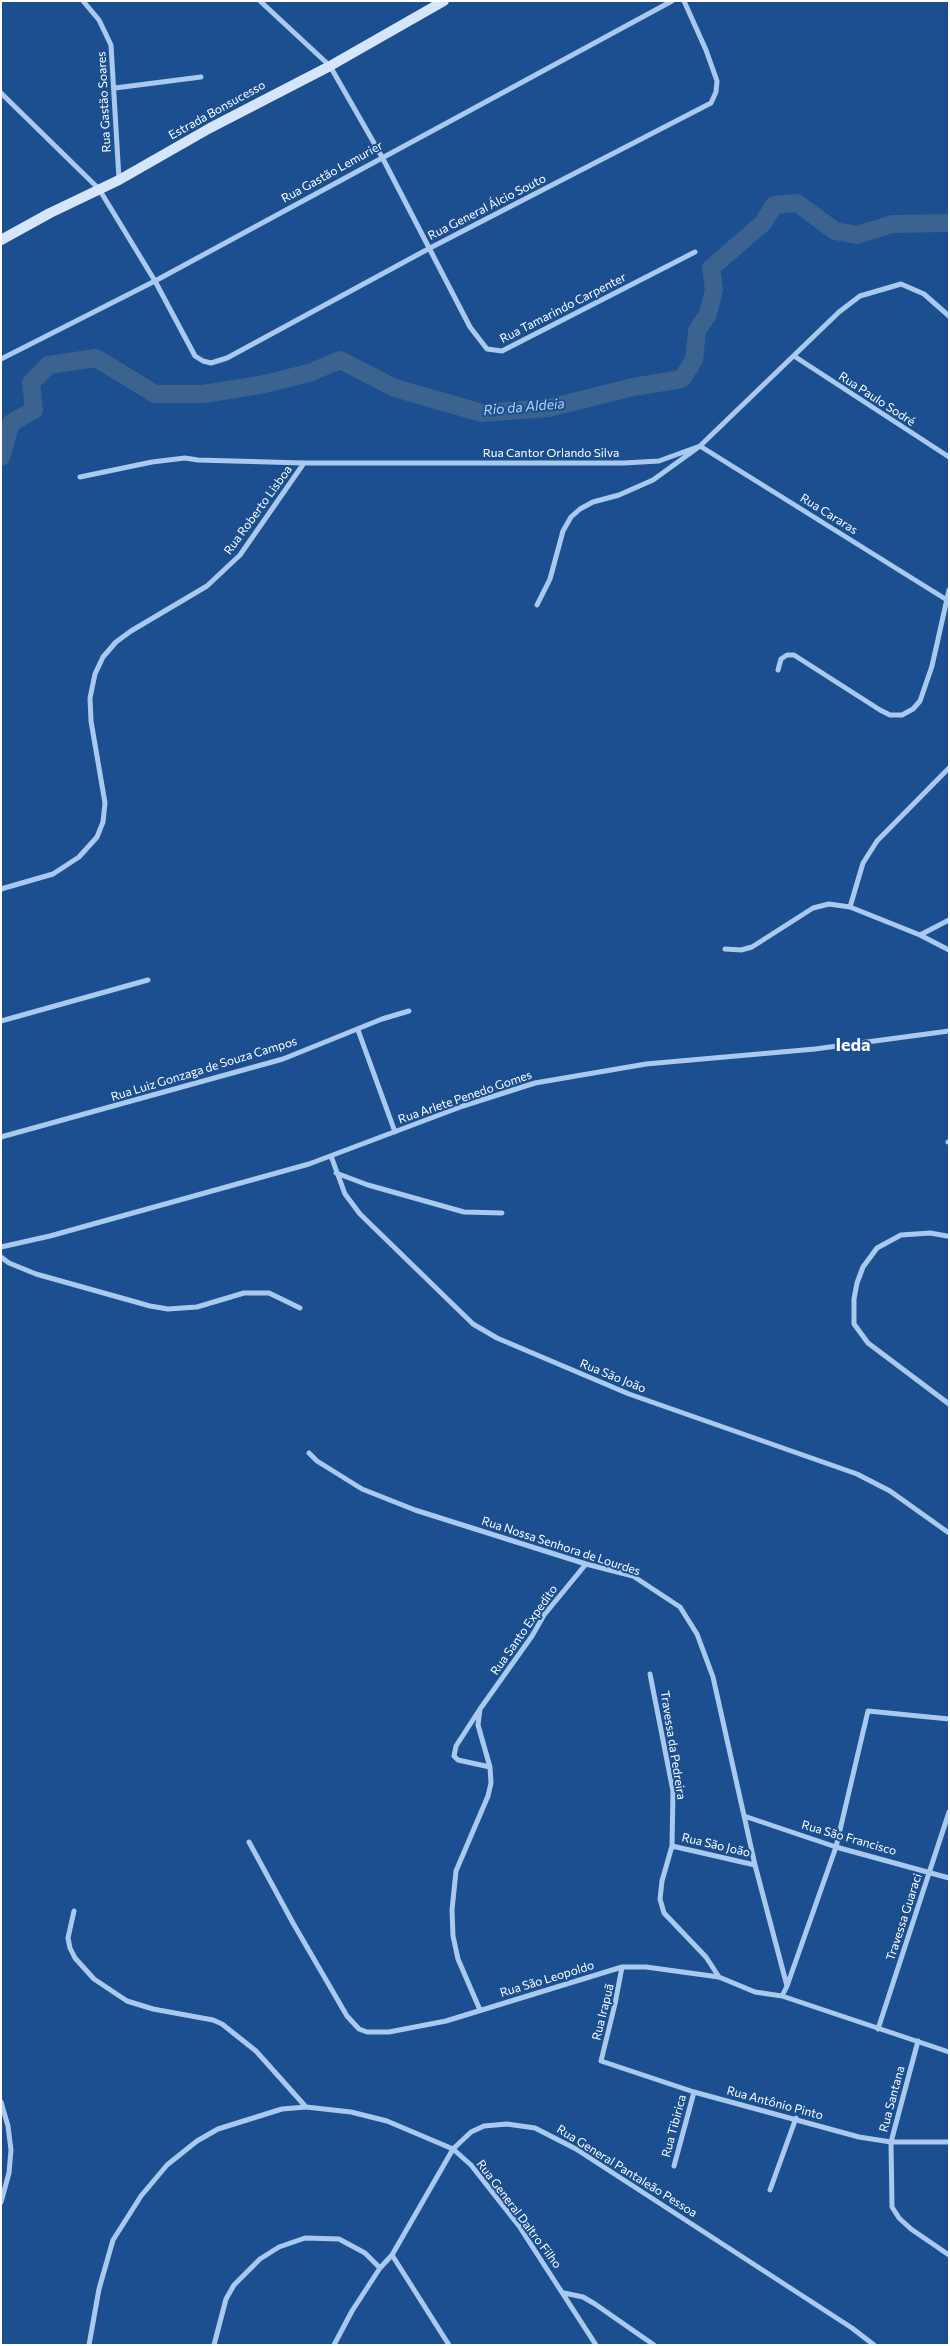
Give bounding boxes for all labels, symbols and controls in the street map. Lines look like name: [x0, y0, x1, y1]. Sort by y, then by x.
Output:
street label: Rua Gastão Soares: [94, 51, 114, 153]
street label: Estrada Bonsucesso: [166, 77, 268, 143]
street label: Rua Gastão Lemurier: [279, 138, 385, 206]
street label: Rua General Álcio Souto: [426, 171, 548, 243]
street label: Rua Tamarindo Carpenter: [498, 270, 628, 346]
street label: Rua Paulo Sodré: [836, 369, 918, 429]
water label: Rio da Aldeia: [483, 395, 565, 419]
street label: Rua Cantor Orlando Silva: [483, 446, 619, 460]
street label: Rua Roberto Lisboa: [221, 463, 295, 557]
street label: Rua Cararas: [798, 491, 860, 537]
street label: Rua Luiz Gonzaga de Souza Campos: [109, 1034, 299, 1104]
district label: Ieda: [835, 1034, 871, 1056]
street label: Rua Arlete Penedo Gomes: [396, 1067, 534, 1127]
street label: Rua São João: [578, 1356, 648, 1396]
street label: Rua Nossa Senhora de Lourdes: [480, 1514, 642, 1578]
street label: Rua Santo Expedito: [488, 1582, 560, 1678]
street label: Travessa da Pedreira: [657, 1689, 689, 1801]
street label: Rua São Francisco: [800, 1818, 898, 1858]
street label: Rua São João: [680, 1830, 752, 1860]
street label: Travessa Guaraci: [883, 1872, 925, 1962]
street label: Rua São Leopoldo: [498, 1958, 596, 2000]
street label: Rua Irapuã: [589, 1982, 617, 2042]
street label: Rua Santana: [876, 2064, 908, 2134]
street label: Rua Antônio Pinto: [725, 2083, 825, 2123]
street label: Rua Tibirica: [659, 2093, 689, 2159]
street label: Rua General Pantaleão Pessoa: [554, 2122, 700, 2220]
street label: Rua General Daltro Filho: [474, 2157, 564, 2271]

